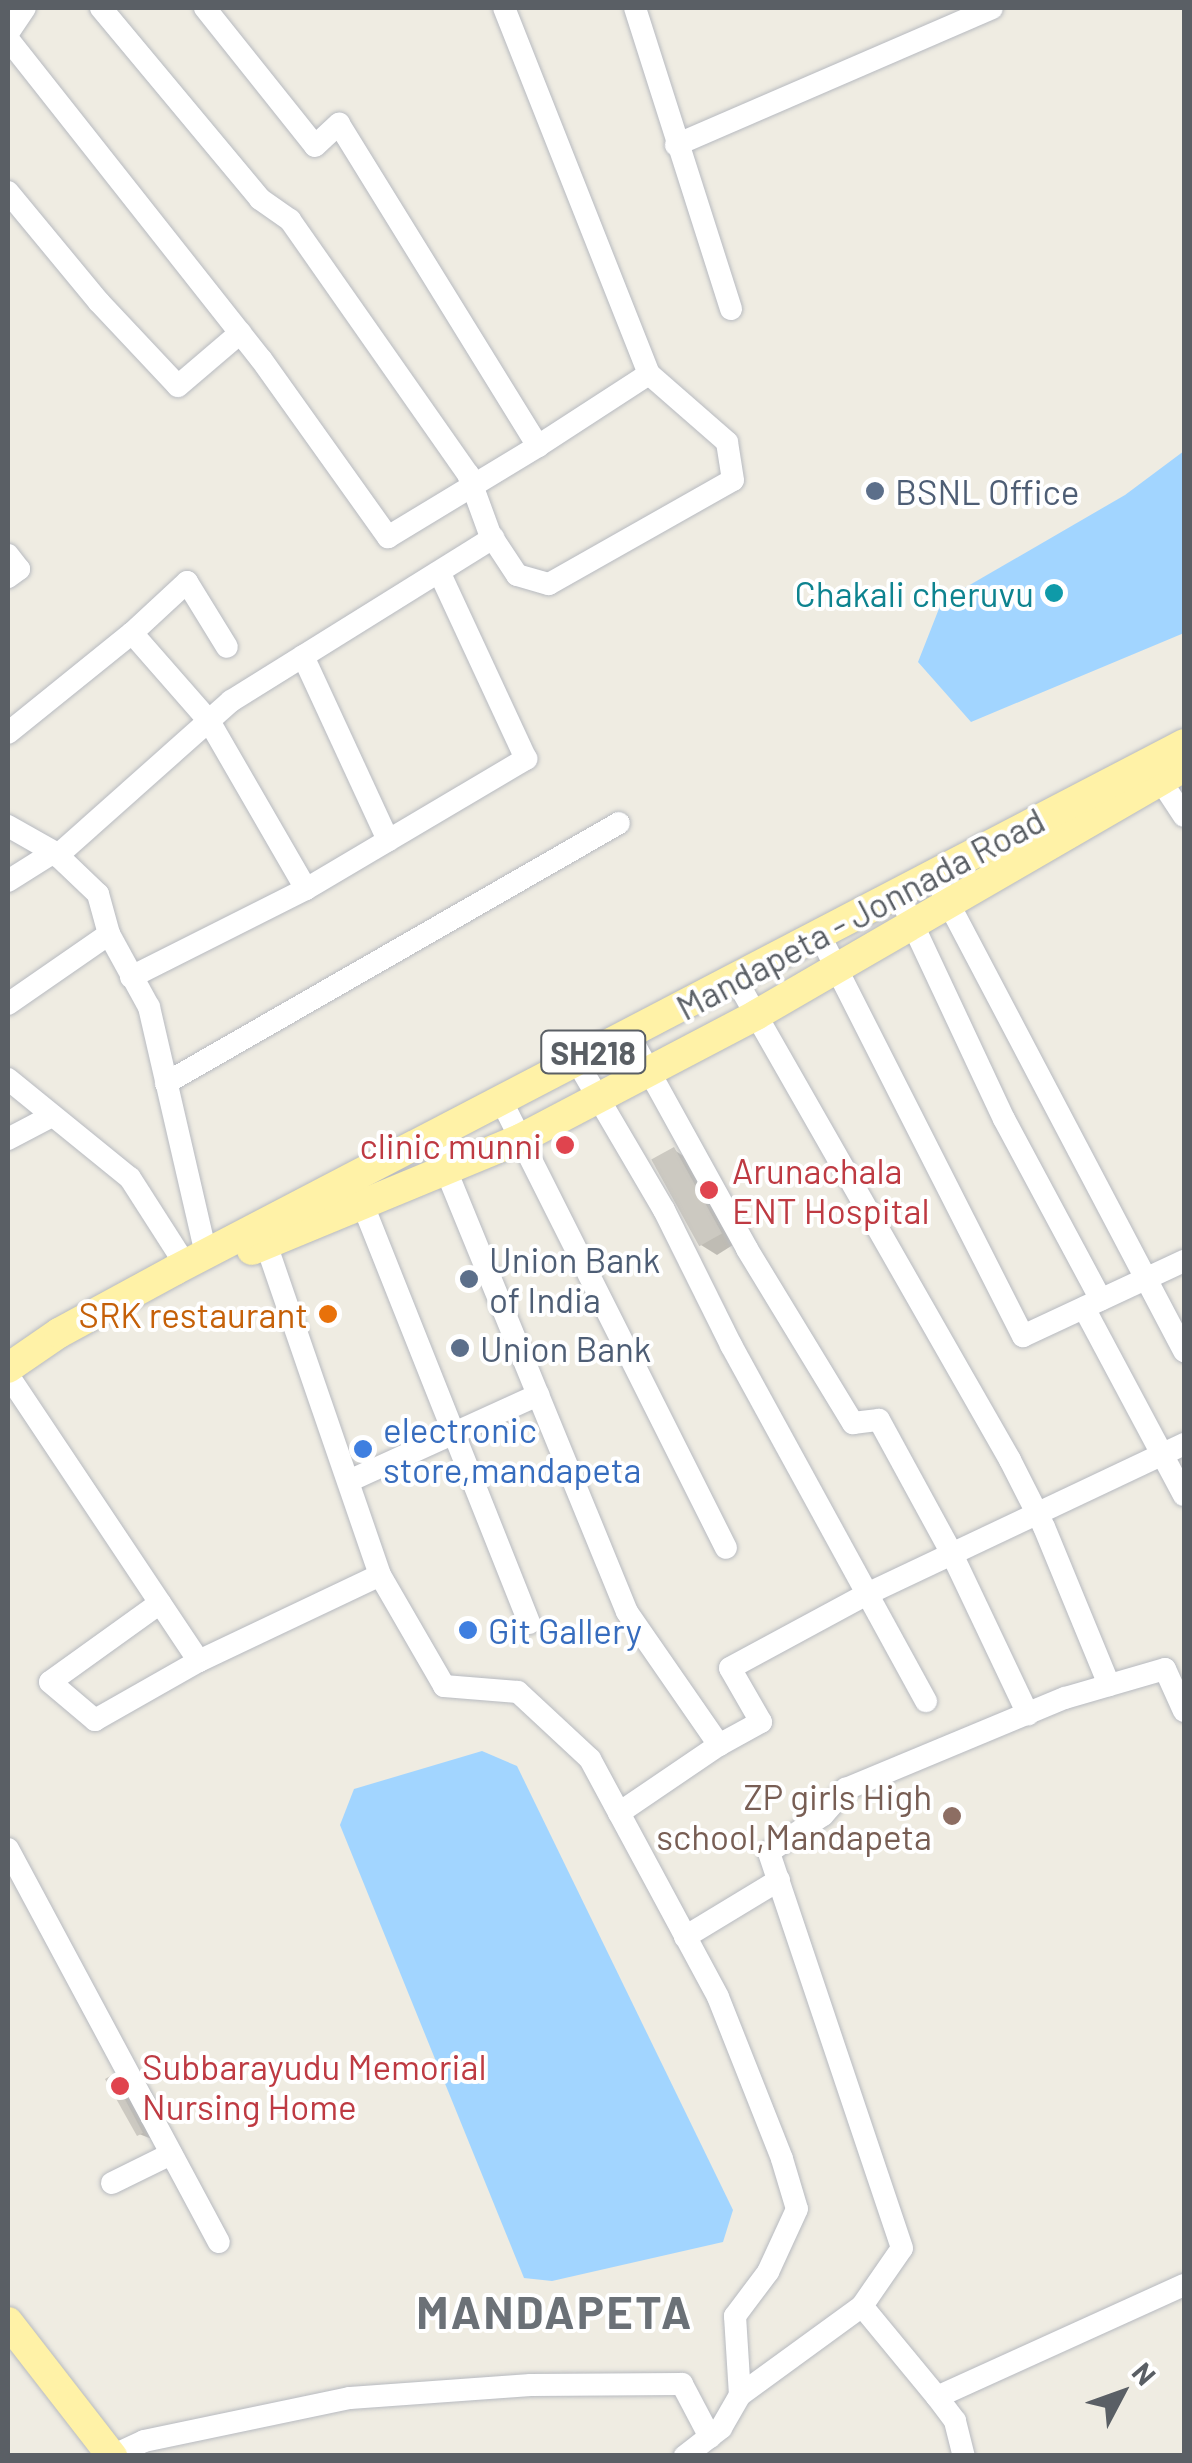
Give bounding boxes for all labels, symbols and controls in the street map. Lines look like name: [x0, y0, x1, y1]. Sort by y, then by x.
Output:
place label: BSNL Office: [895, 470, 1079, 512]
marker: BSNL Office: [864, 480, 886, 502]
place label: Chakali cheruvu: [795, 572, 1034, 614]
marker: Chakali cheruvu: [1043, 582, 1065, 604]
street label: Mandapeta - Jonnada Road: [669, 798, 1051, 1028]
road number: SH218: [538, 1025, 648, 1079]
place label: clinic munni: [359, 1124, 542, 1166]
marker: clinic munni: [552, 1132, 578, 1158]
place label: Arunachala ENT Hospital: [732, 1149, 929, 1231]
marker: Arunachala ENT Hospital: [696, 1177, 722, 1203]
place label: Union Bank of India: [489, 1238, 660, 1320]
marker: Union Bank of India: [458, 1268, 480, 1290]
place label: SRK restaurant: [79, 1293, 308, 1335]
marker: SRK restaurant: [317, 1303, 339, 1325]
place label: Union Bank: [480, 1327, 651, 1369]
marker: Union Bank: [449, 1337, 471, 1359]
place label: electronic store,mandapeta: [383, 1408, 641, 1490]
marker: electronic store,mandapeta: [352, 1438, 374, 1460]
place label: Git Gallery: [488, 1609, 642, 1651]
marker: Git Gallery: [457, 1619, 479, 1641]
place label: ZP girls High school,Mandapeta: [656, 1775, 932, 1857]
marker: ZP girls High school,Mandapeta: [941, 1805, 963, 1827]
place label: Subbarayudu Memorial Nursing Home: [142, 2045, 486, 2127]
marker: Subbarayudu Memorial Nursing Home: [107, 2073, 133, 2099]
district label: MANDAPETA: [416, 2285, 694, 2339]
north arrow: [1072, 2343, 1172, 2443]
text: N: [1126, 2355, 1164, 2391]

